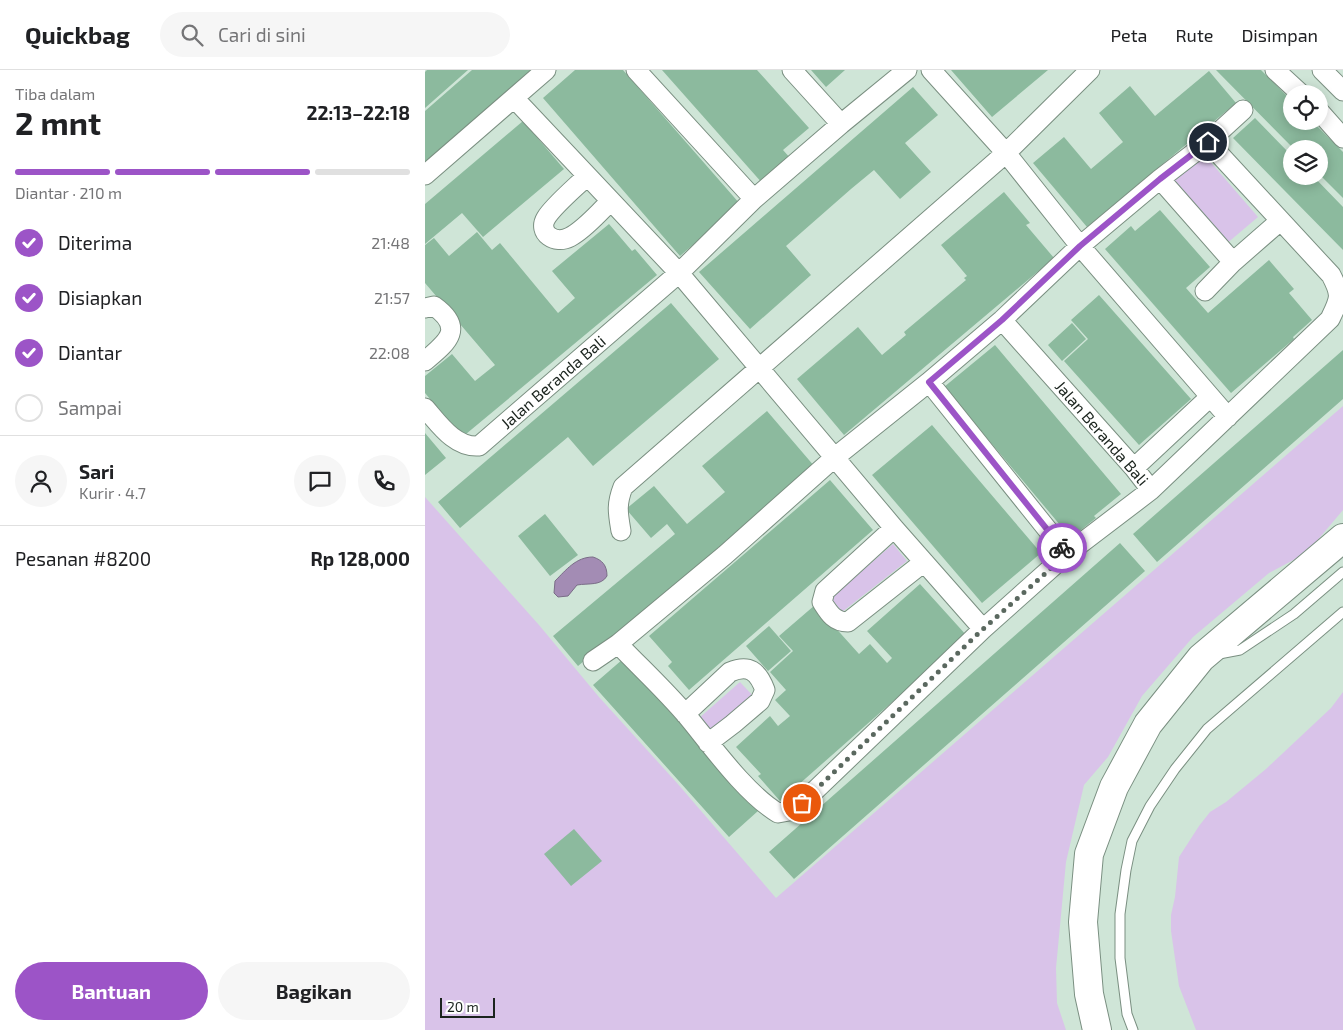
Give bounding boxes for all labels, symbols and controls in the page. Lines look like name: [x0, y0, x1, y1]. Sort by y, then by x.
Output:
search box: [160, 12, 510, 57]
text: Quickbag: [25, 20, 130, 49]
icon: search: [178, 21, 206, 49]
text: Cari di sini: [218, 23, 306, 46]
text: Peta: [1111, 24, 1148, 46]
text: Rute: [1176, 24, 1213, 46]
text: Disimpan: [1241, 24, 1318, 46]
text: Tiba dalam: [15, 84, 95, 103]
map controls: [1283, 85, 1328, 185]
button: locate: [1283, 85, 1328, 130]
text: 22:13–22:18: [306, 101, 410, 124]
text: 2 mnt: [15, 103, 101, 141]
pin: [1187, 121, 1229, 163]
icon: home: [1194, 128, 1222, 156]
button: layers: [1283, 140, 1328, 185]
text: Diantar · 210 m: [15, 183, 122, 202]
icon: check: [15, 229, 43, 257]
text: Diterima: [58, 231, 132, 254]
text: 21:48: [371, 233, 410, 252]
icon: check: [15, 284, 43, 312]
text: Disiapkan: [58, 286, 142, 309]
text: 21:57: [374, 288, 410, 307]
street label: Jalan Beranda Bali: [496, 331, 609, 432]
icon: check: [15, 339, 43, 367]
text: Diantar: [58, 341, 122, 364]
text: 22:08: [369, 343, 410, 362]
street label: Jalan Beranda Bali: [1052, 376, 1153, 489]
text: Sampai: [58, 396, 122, 419]
button: person: [15, 455, 67, 507]
button: chat: [294, 455, 346, 507]
button: phone: [358, 455, 410, 507]
text: Sari: [79, 460, 114, 483]
text: Kurir · 4.7: [79, 483, 146, 502]
courier: [1037, 523, 1087, 573]
icon: bike: [1048, 534, 1076, 562]
text: Pesanan #8200: [15, 547, 151, 570]
text: Rp 128,000: [311, 547, 410, 570]
pin: [781, 782, 823, 824]
icon: bag: [788, 789, 816, 817]
button: Bantuan: [15, 962, 208, 1020]
button: Bagikan: [218, 962, 410, 1020]
scale bar: [440, 995, 495, 1018]
text: 20 m: [447, 998, 479, 1015]

